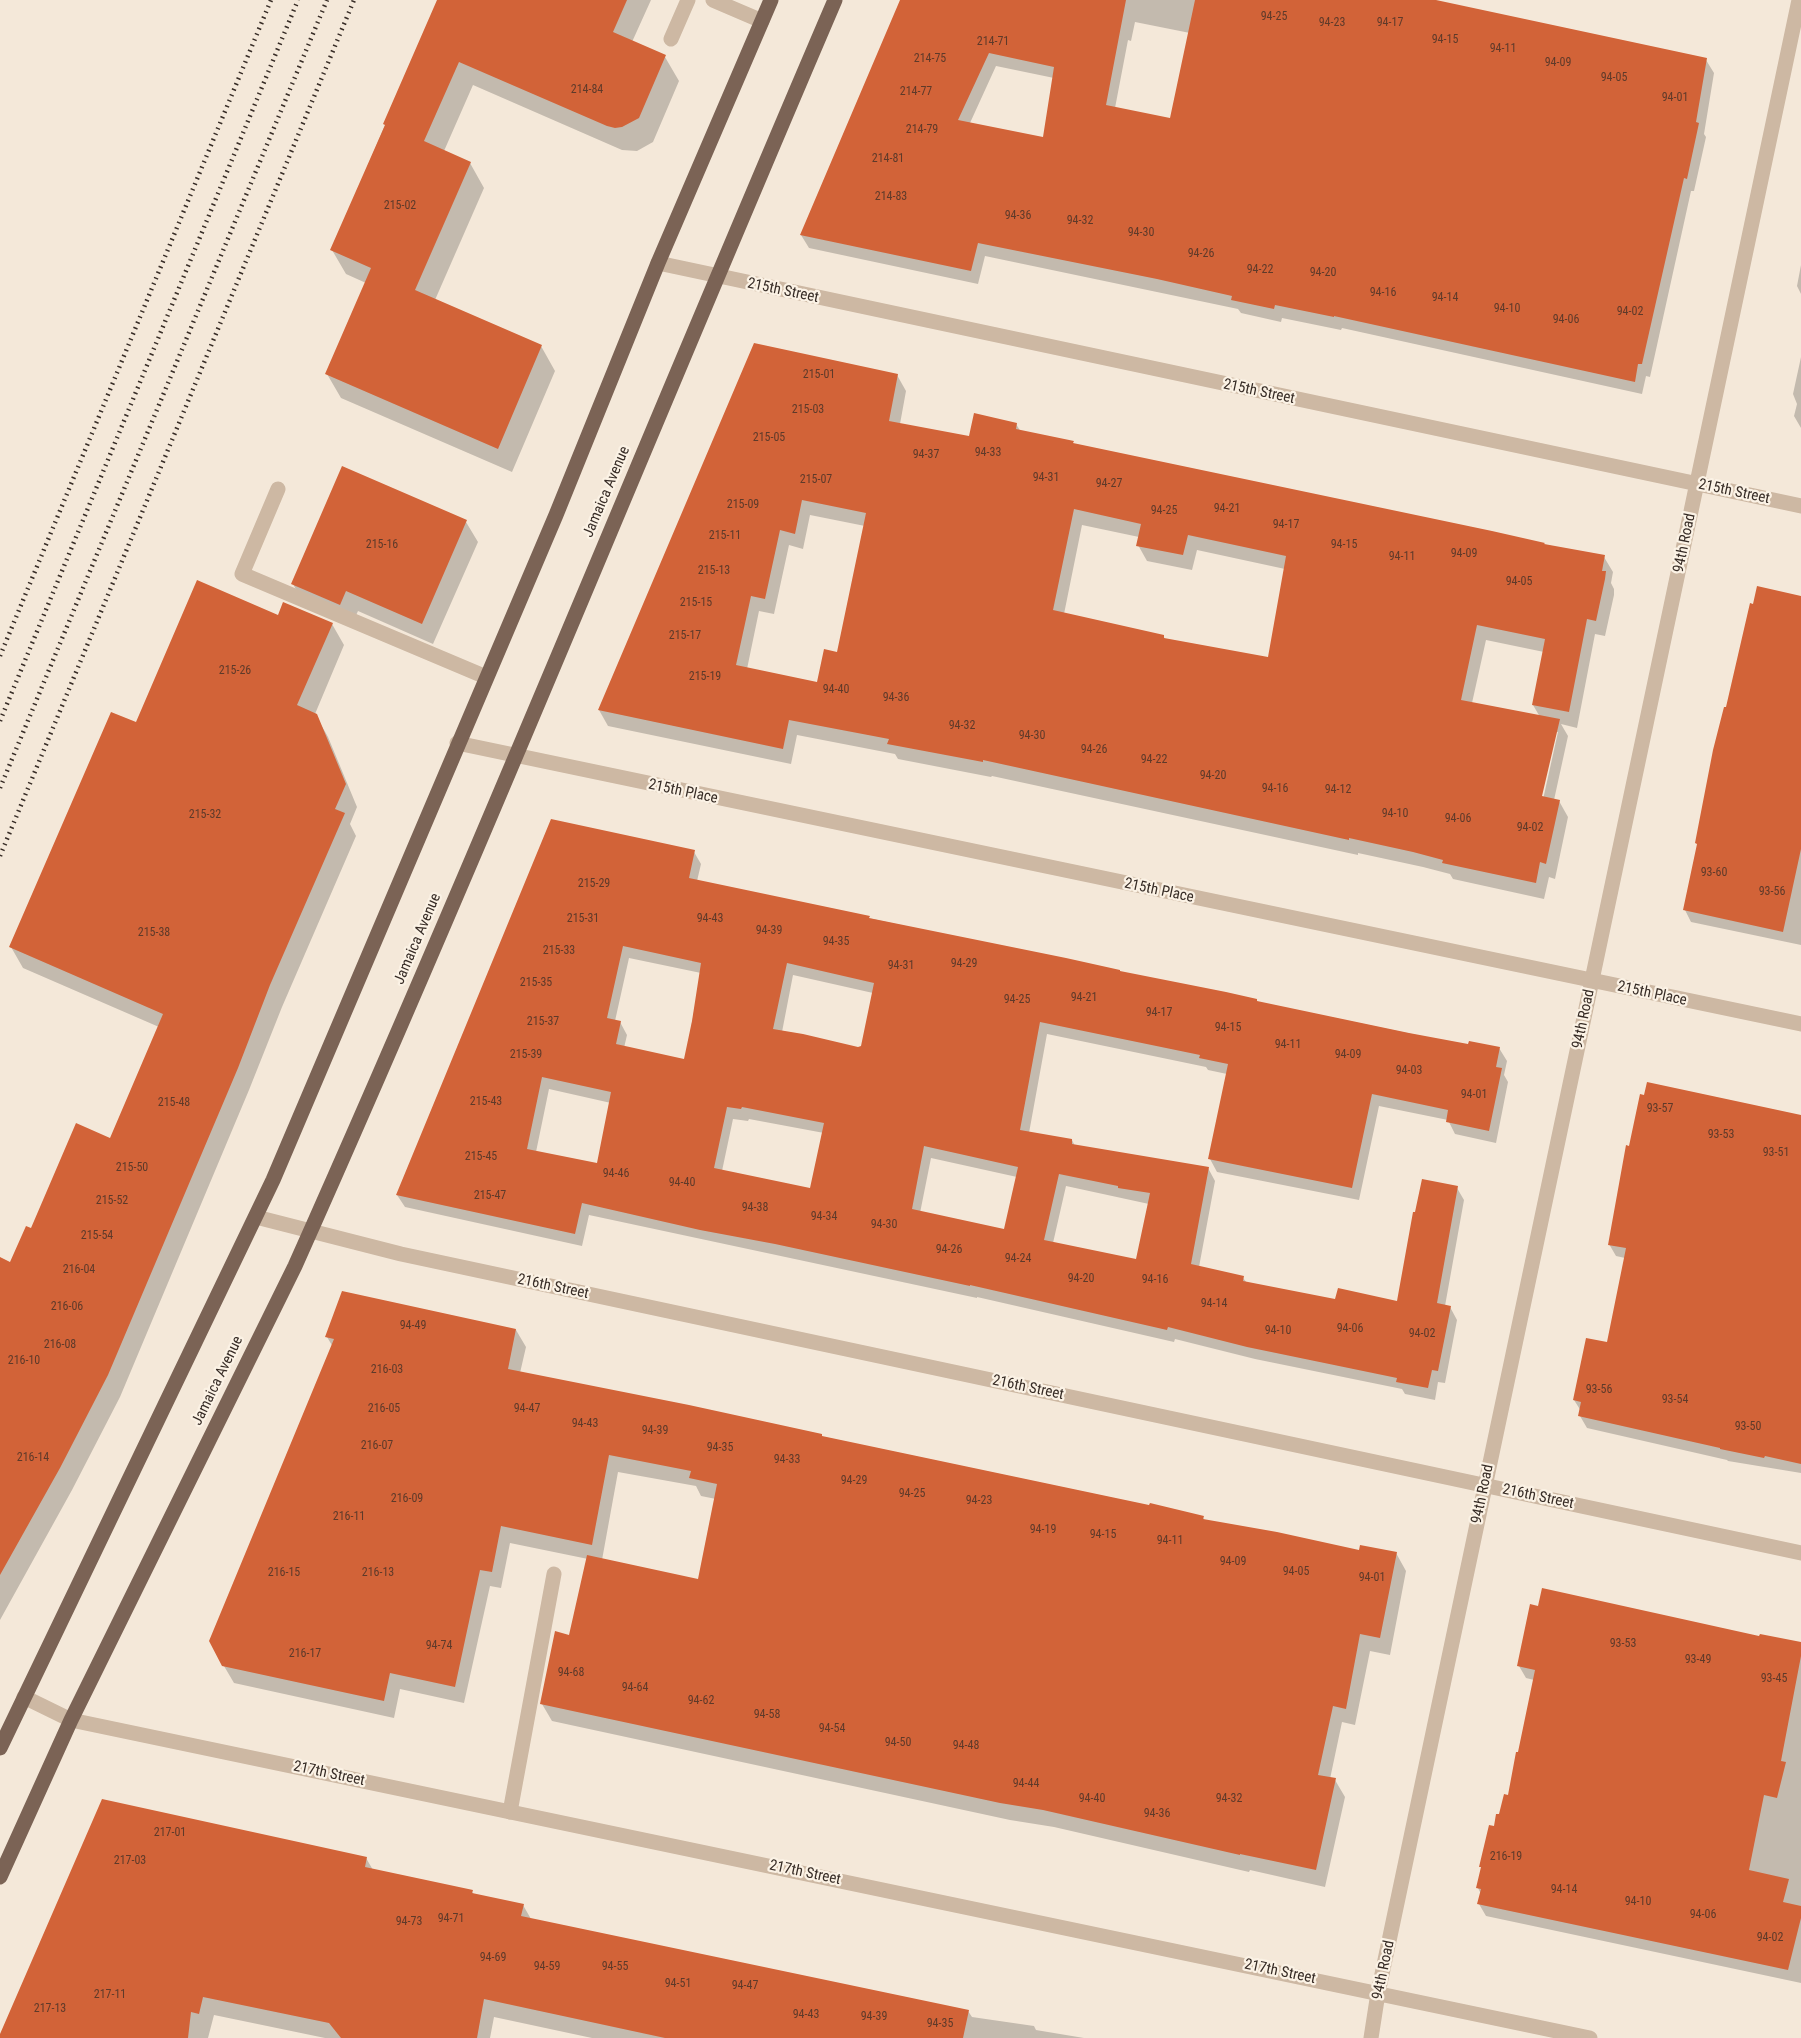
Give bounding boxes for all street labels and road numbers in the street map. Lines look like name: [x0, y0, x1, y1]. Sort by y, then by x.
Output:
street label: 215th Street: [746, 275, 820, 307]
street label: 215th Street: [1222, 376, 1296, 408]
street label: Jamaica Avenue: [580, 444, 634, 540]
street label: 215th Street: [1697, 476, 1771, 508]
street label: 94th Road: [1670, 512, 1700, 574]
street label: 215th Place: [647, 776, 719, 808]
street label: 215th Place: [1123, 875, 1195, 907]
street label: Jamaica Avenue: [391, 891, 445, 987]
street label: 215th Place: [1616, 978, 1688, 1010]
street label: 94th Road: [1569, 988, 1599, 1050]
street label: 216th Street: [516, 1271, 590, 1303]
street label: Jamaica Avenue: [189, 1333, 247, 1429]
street label: 216th Street: [991, 1372, 1065, 1404]
street label: 94th Road: [1468, 1463, 1498, 1525]
street label: 216th Street: [1501, 1481, 1575, 1513]
street label: 217th Street: [292, 1758, 366, 1790]
street label: 217th Street: [768, 1857, 842, 1889]
street label: 94th Road: [1369, 1939, 1399, 2001]
street label: 217th Street: [1243, 1956, 1317, 1988]

